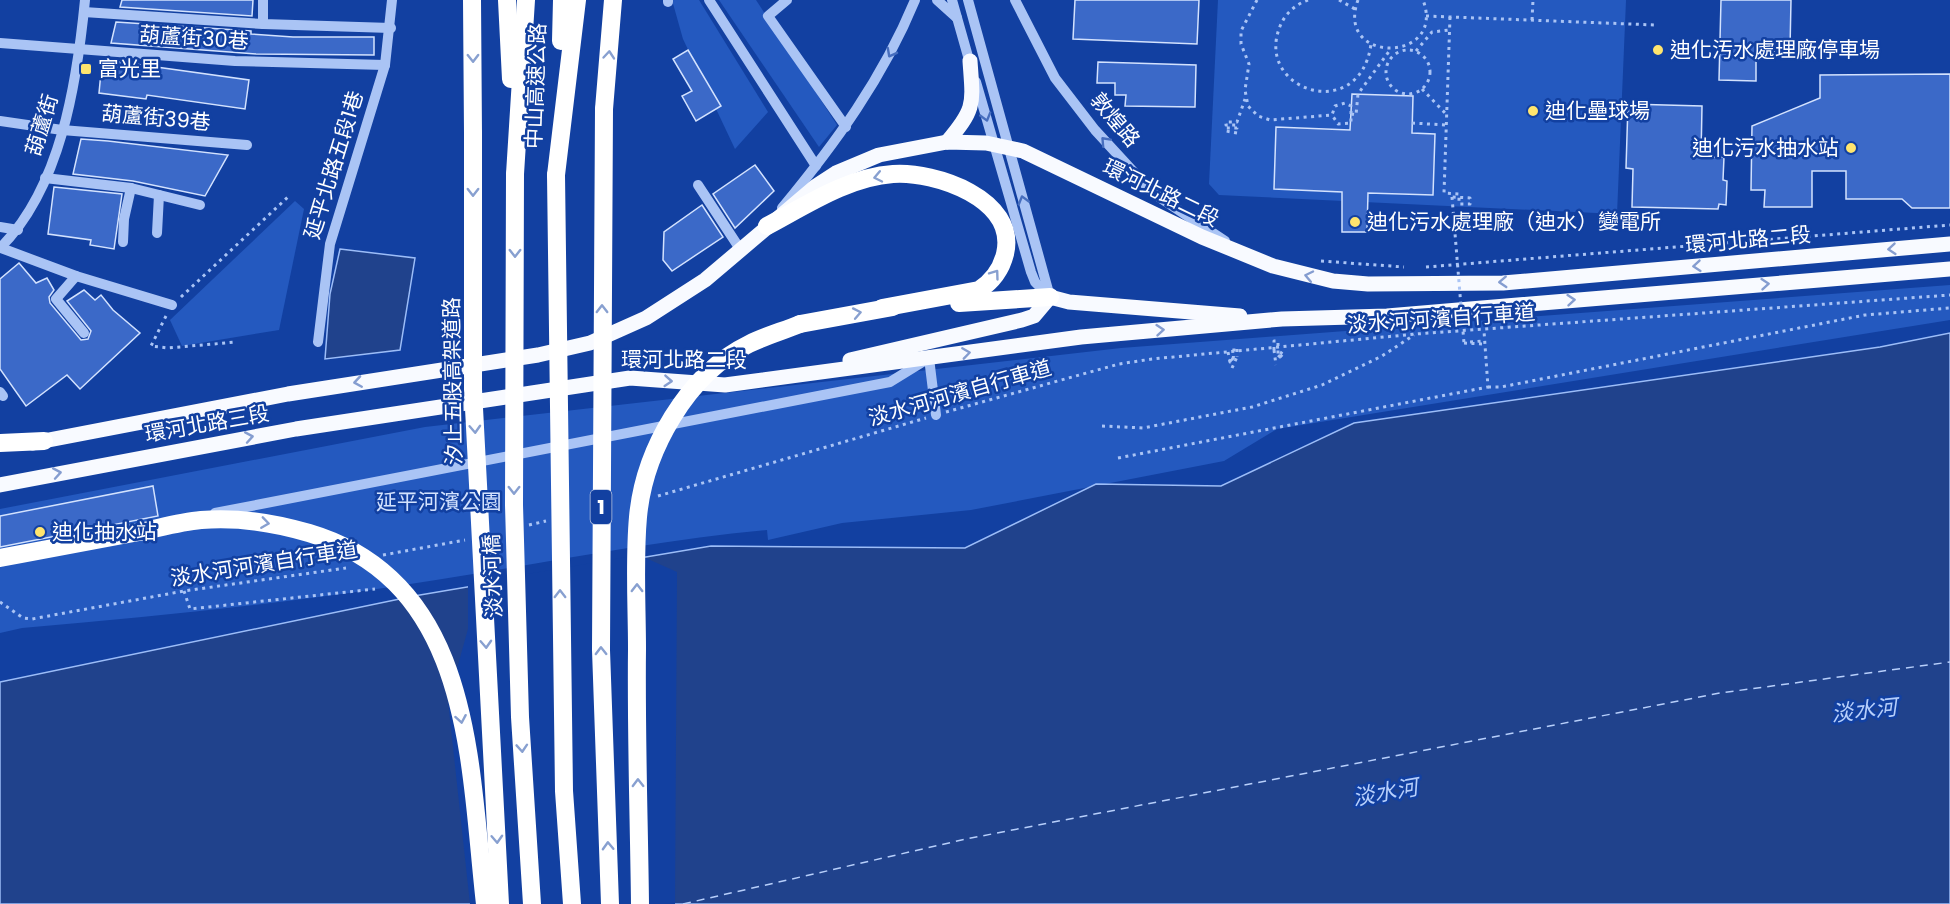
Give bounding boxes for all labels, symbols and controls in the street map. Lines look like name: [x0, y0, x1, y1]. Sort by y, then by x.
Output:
street label: 葫蘆街30巷: [138, 19, 250, 56]
street label: 中山高速公路: [519, 23, 552, 149]
place label: 迪化汚水處理廠停車場: [1670, 35, 1880, 64]
marker: 迪化汚水處理廠停車場: [1651, 43, 1665, 57]
one-way arrow: [887, 47, 898, 57]
one-way arrow: [602, 50, 615, 59]
place label: 富光里: [98, 54, 161, 83]
one-way arrow: [466, 54, 479, 63]
marker: 富光里: [79, 62, 93, 76]
street label: 敦煌路: [1084, 86, 1147, 153]
street label: 延平北路五段1巷: [297, 87, 370, 243]
street label: 葫蘆街: [18, 90, 65, 159]
place label: 迪化壘球場: [1545, 96, 1650, 125]
street label: 葫蘆街39巷: [100, 98, 212, 137]
marker: 迪化壘球場: [1526, 104, 1540, 118]
one-way arrow: [979, 111, 991, 122]
place label: 迪化污水抽水站: [1692, 133, 1839, 162]
one-way arrow: [1101, 137, 1112, 147]
marker: 迪化污水抽水站: [1844, 141, 1858, 155]
street label: 環河北路二段: [1098, 152, 1224, 233]
one-way arrow: [873, 169, 883, 182]
one-way arrow: [467, 187, 479, 196]
one-way arrow: [1018, 196, 1030, 206]
place label: 迪化污水處理廠（迪水）變電所: [1367, 207, 1661, 236]
marker: 迪化污水處理廠（迪水）變電所: [1348, 215, 1362, 229]
street label: 環河北路二段: [1684, 220, 1812, 259]
one-way arrow: [1887, 242, 1896, 255]
one-way arrow: [509, 249, 521, 258]
one-way arrow: [1693, 259, 1702, 272]
one-way arrow: [988, 270, 999, 281]
one-way arrow: [1304, 270, 1314, 283]
one-way arrow: [1499, 276, 1508, 289]
one-way arrow: [1761, 278, 1770, 291]
one-way arrow: [1566, 294, 1575, 307]
street label: 汐止五股高架道路: [437, 297, 468, 465]
street label: 淡水河河濱自行車道: [1346, 297, 1536, 340]
one-way arrow: [596, 304, 608, 313]
one-way arrow: [852, 307, 862, 320]
one-way arrow: [1155, 324, 1164, 337]
street label: 環河北路二段: [621, 345, 747, 374]
one-way arrow: [961, 347, 971, 359]
street label: 淡水河河濱自行車道: [865, 353, 1055, 433]
one-way arrow: [664, 374, 673, 387]
one-way arrow: [354, 376, 363, 388]
street label: 環河北路三段: [142, 398, 271, 449]
one-way arrow: [469, 424, 482, 433]
one-way arrow: [244, 432, 254, 444]
one-way arrow: [53, 467, 62, 479]
one-way arrow: [508, 486, 520, 495]
park label: 延平河濱公園: [376, 487, 502, 516]
road number: 1: [590, 490, 612, 524]
place label: 迪化抽水站: [52, 517, 157, 546]
one-way arrow: [260, 517, 269, 529]
marker: 迪化抽水站: [33, 525, 47, 539]
street label: 淡水河河濱自行車道: [168, 534, 360, 593]
street label: 淡水河橋: [477, 534, 508, 618]
one-way arrow: [631, 583, 643, 592]
one-way arrow: [554, 589, 566, 598]
one-way arrow: [480, 640, 493, 649]
one-way arrow: [595, 646, 607, 655]
water label: 淡水河: [1830, 691, 1902, 729]
one-way arrow: [454, 713, 467, 723]
one-way arrow: [515, 744, 528, 753]
water label: 淡水河: [1350, 771, 1424, 813]
one-way arrow: [632, 778, 644, 787]
one-way arrow: [490, 835, 503, 844]
one-way arrow: [601, 841, 614, 850]

